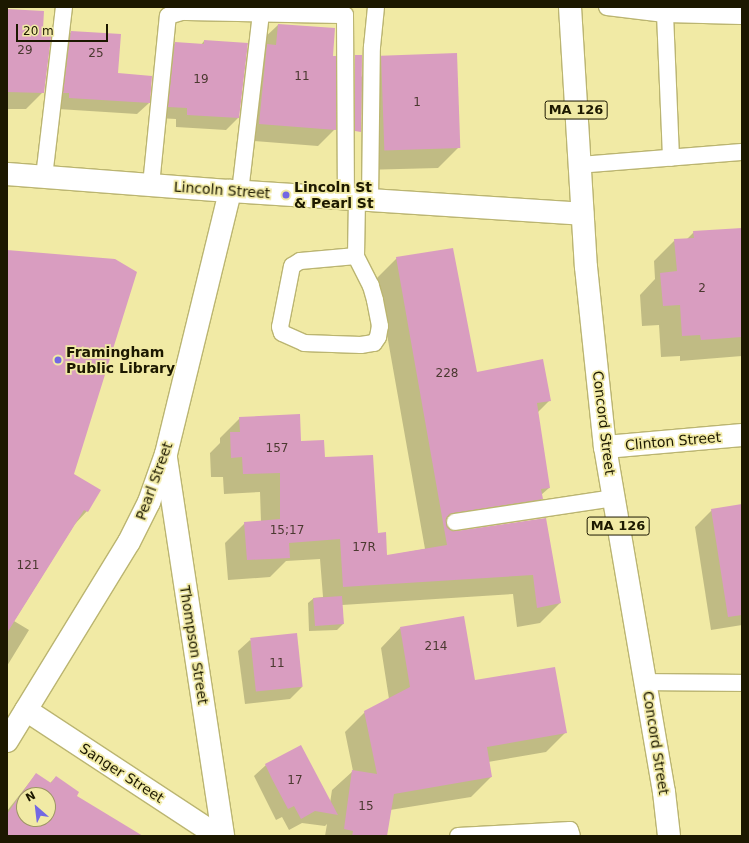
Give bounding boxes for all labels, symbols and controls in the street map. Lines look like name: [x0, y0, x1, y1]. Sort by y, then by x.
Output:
scale bar: [18, 16, 110, 42]
text: 20 m: [23, 24, 54, 38]
house number: 29: [17, 44, 33, 58]
house number: 25: [88, 47, 104, 61]
house number: 11: [294, 70, 310, 84]
house number: 19: [193, 73, 209, 87]
house number: 1: [413, 96, 421, 110]
road number: MA 126: [544, 99, 608, 121]
street label: Lincoln Street: [173, 178, 271, 202]
place label: Lincoln St & Pearl St: [294, 179, 374, 212]
marker: Lincoln St & Pearl St: [281, 190, 291, 200]
house number: 2: [698, 282, 706, 296]
place label: Framingham Public Library: [66, 344, 175, 376]
marker: Framingham Public Library: [53, 355, 63, 365]
house number: 228: [436, 367, 458, 381]
street label: Concord Street: [589, 370, 619, 476]
street label: Clinton Street: [624, 428, 722, 454]
street label: Pearl Street: [132, 440, 176, 522]
house number: 157: [266, 442, 288, 456]
road number: MA 126: [586, 515, 650, 537]
house number: 15;17: [270, 524, 304, 538]
house number: 17R: [352, 541, 376, 555]
house number: 121: [17, 559, 39, 573]
street label: Thompson Street: [176, 584, 212, 706]
house number: 214: [425, 640, 447, 654]
house number: 11: [269, 657, 285, 671]
street label: Concord Street: [640, 690, 672, 796]
street label: Sanger Street: [77, 740, 167, 806]
house number: 17: [287, 774, 303, 788]
north arrow: [16, 787, 56, 827]
text: N: [23, 789, 38, 805]
house number: 15: [358, 800, 374, 814]

